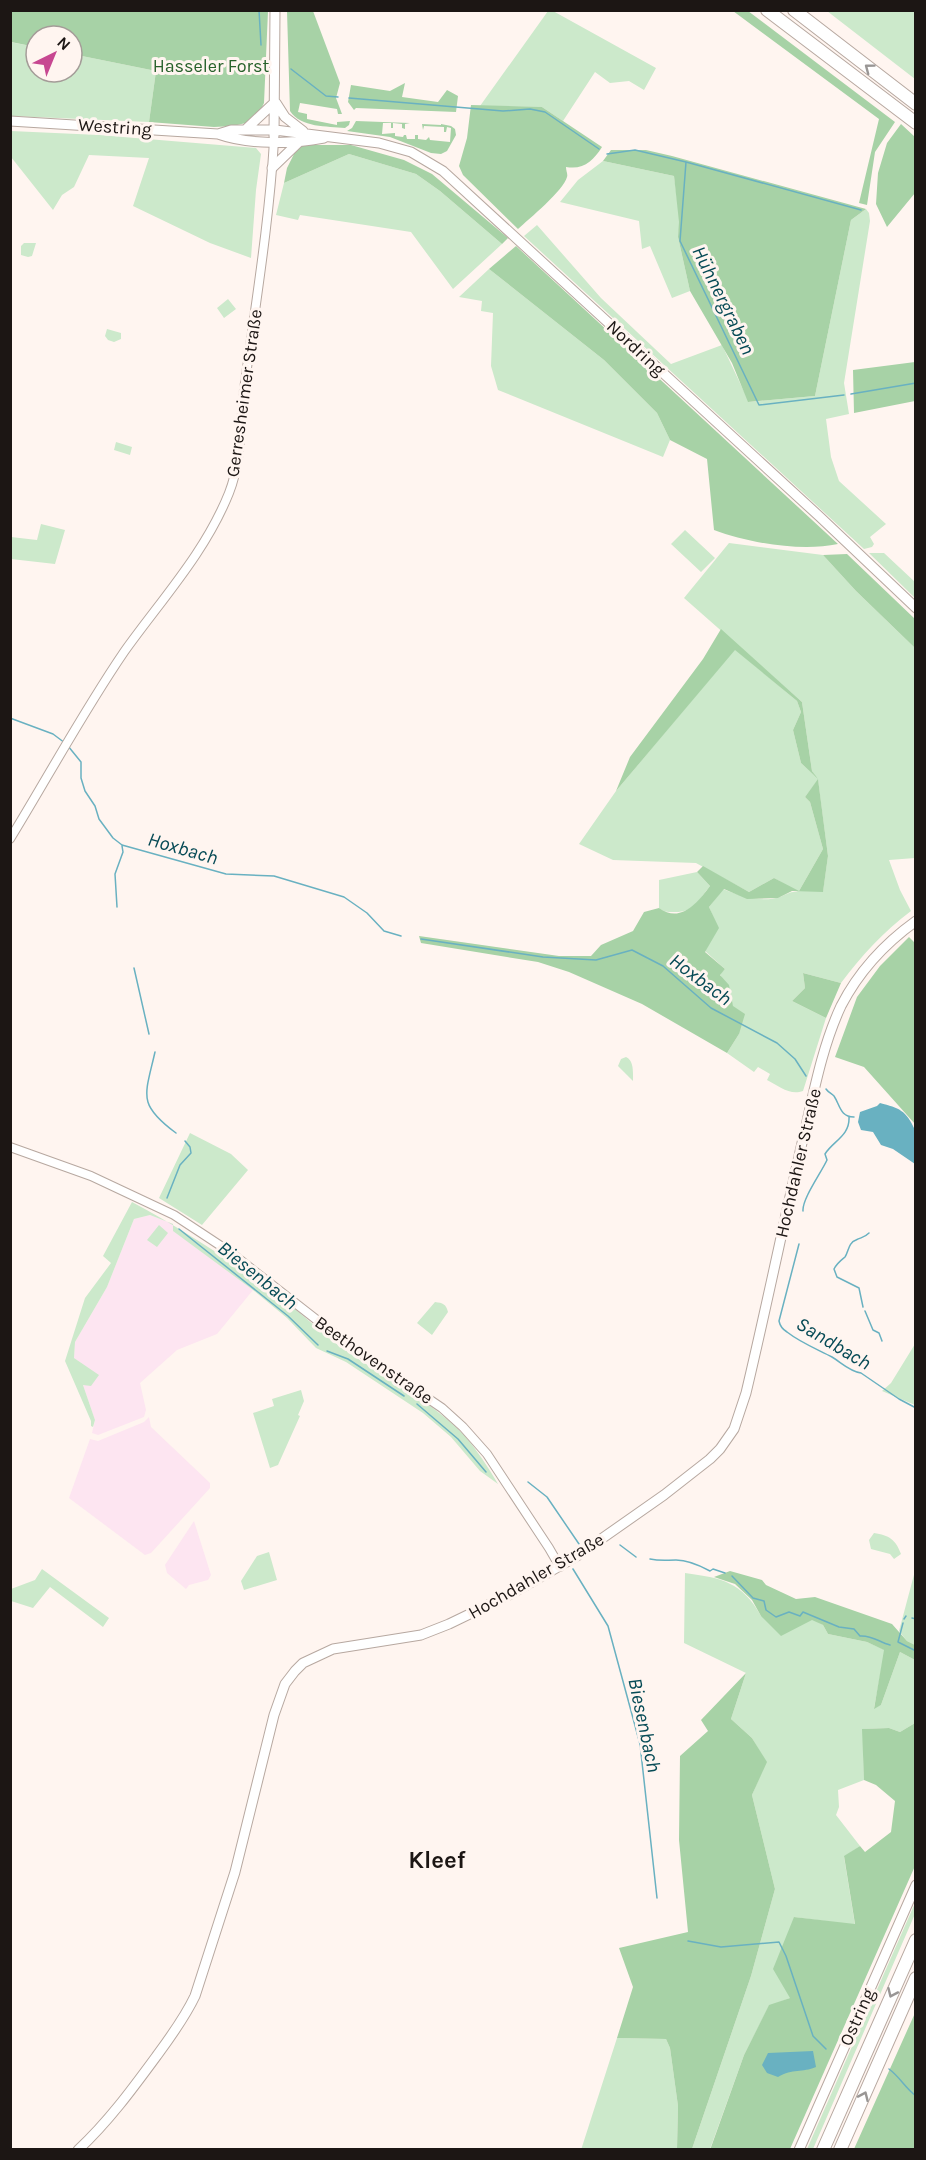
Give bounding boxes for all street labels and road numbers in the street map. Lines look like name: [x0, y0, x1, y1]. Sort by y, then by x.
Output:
street label: Westring: [77, 113, 153, 141]
street label: Gerresheimer Straße: [221, 308, 267, 478]
street label: Nordring: [602, 315, 670, 381]
street label: Hochdahler Straße: [770, 1086, 826, 1240]
street label: Beethovenstraße: [311, 1311, 437, 1409]
street label: Hochdahler Straße: [464, 1528, 608, 1624]
street label: Ostring: [835, 1985, 879, 2049]

